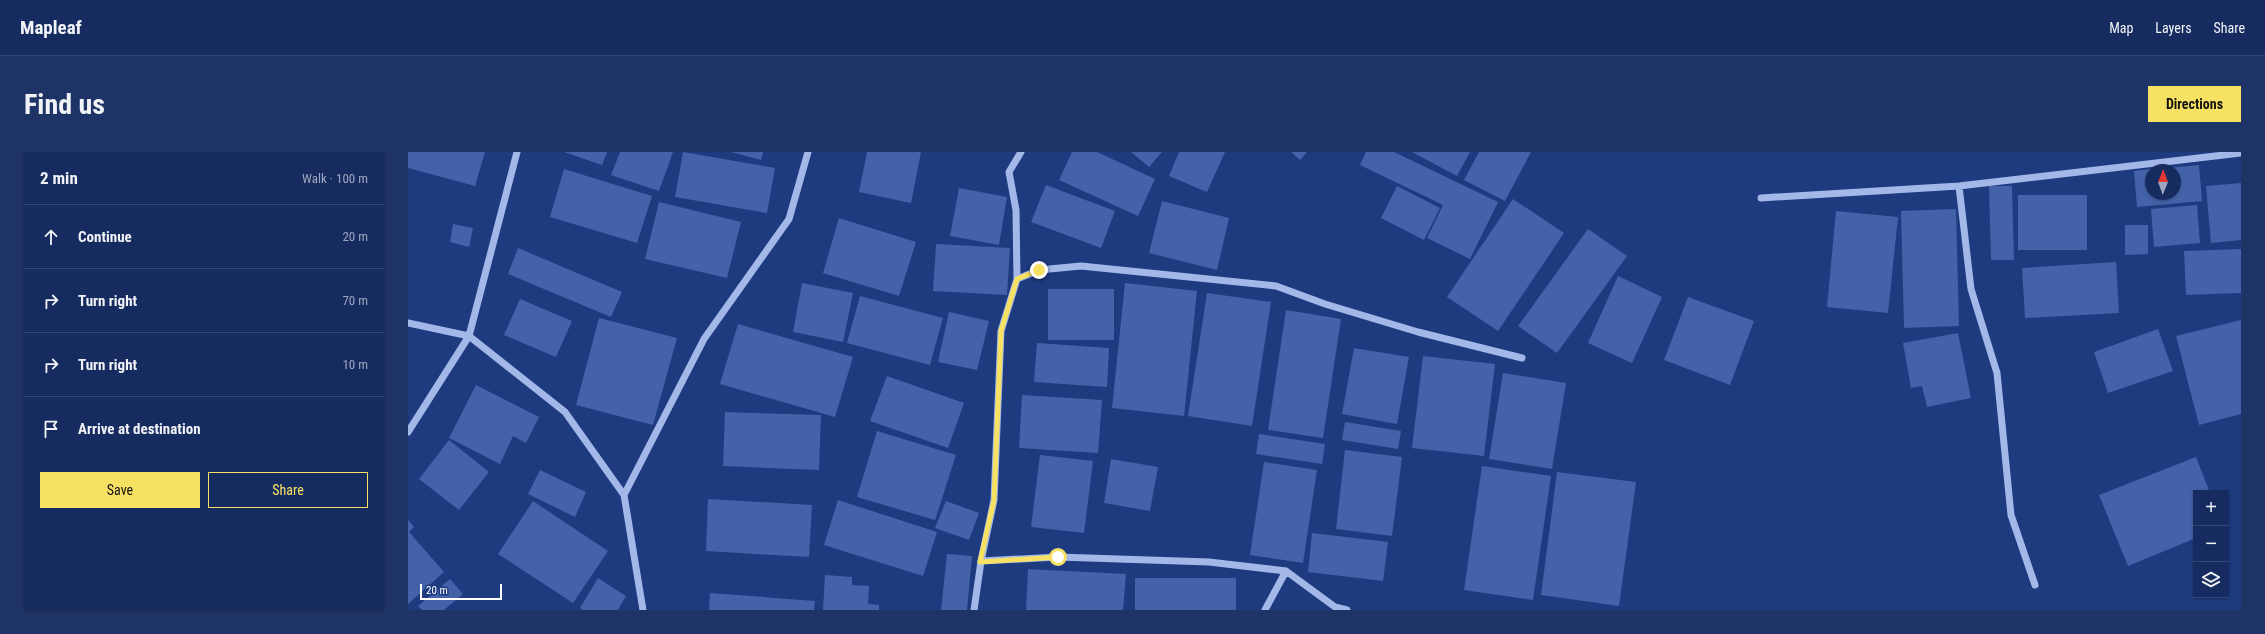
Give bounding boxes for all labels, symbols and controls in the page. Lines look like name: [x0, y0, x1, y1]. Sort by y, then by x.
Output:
text: Mapleaf: [20, 16, 82, 39]
text: Map: [2109, 20, 2133, 36]
text: Layers: [2155, 20, 2192, 36]
text: Share: [2214, 20, 2245, 36]
button: Directions: [2148, 86, 2241, 122]
text: Find us: [24, 88, 105, 121]
north arrow: [2145, 164, 2181, 200]
text: 2 min: [40, 168, 78, 188]
text: Walk · 100 m: [302, 171, 368, 186]
icon: ahead: [40, 226, 62, 248]
text: Continue: [78, 228, 132, 246]
text: 20 m: [342, 229, 368, 244]
route end: [1030, 261, 1048, 279]
icon: right: [40, 290, 62, 312]
text: Turn right: [78, 292, 137, 310]
text: 70 m: [342, 293, 368, 308]
icon: right: [40, 354, 62, 376]
text: Turn right: [78, 356, 137, 374]
text: 10 m: [342, 357, 368, 372]
icon: arrive: [40, 418, 62, 440]
text: Arrive at destination: [78, 420, 201, 438]
button: Save: [40, 472, 200, 508]
button: Share: [208, 472, 368, 508]
map controls: [2193, 490, 2229, 598]
button: +: [2193, 490, 2229, 526]
button: −: [2193, 526, 2229, 562]
route start: [1049, 548, 1067, 566]
button: layers: [2193, 562, 2229, 598]
scale bar: [420, 582, 502, 601]
text: 20 m: [426, 584, 448, 597]

